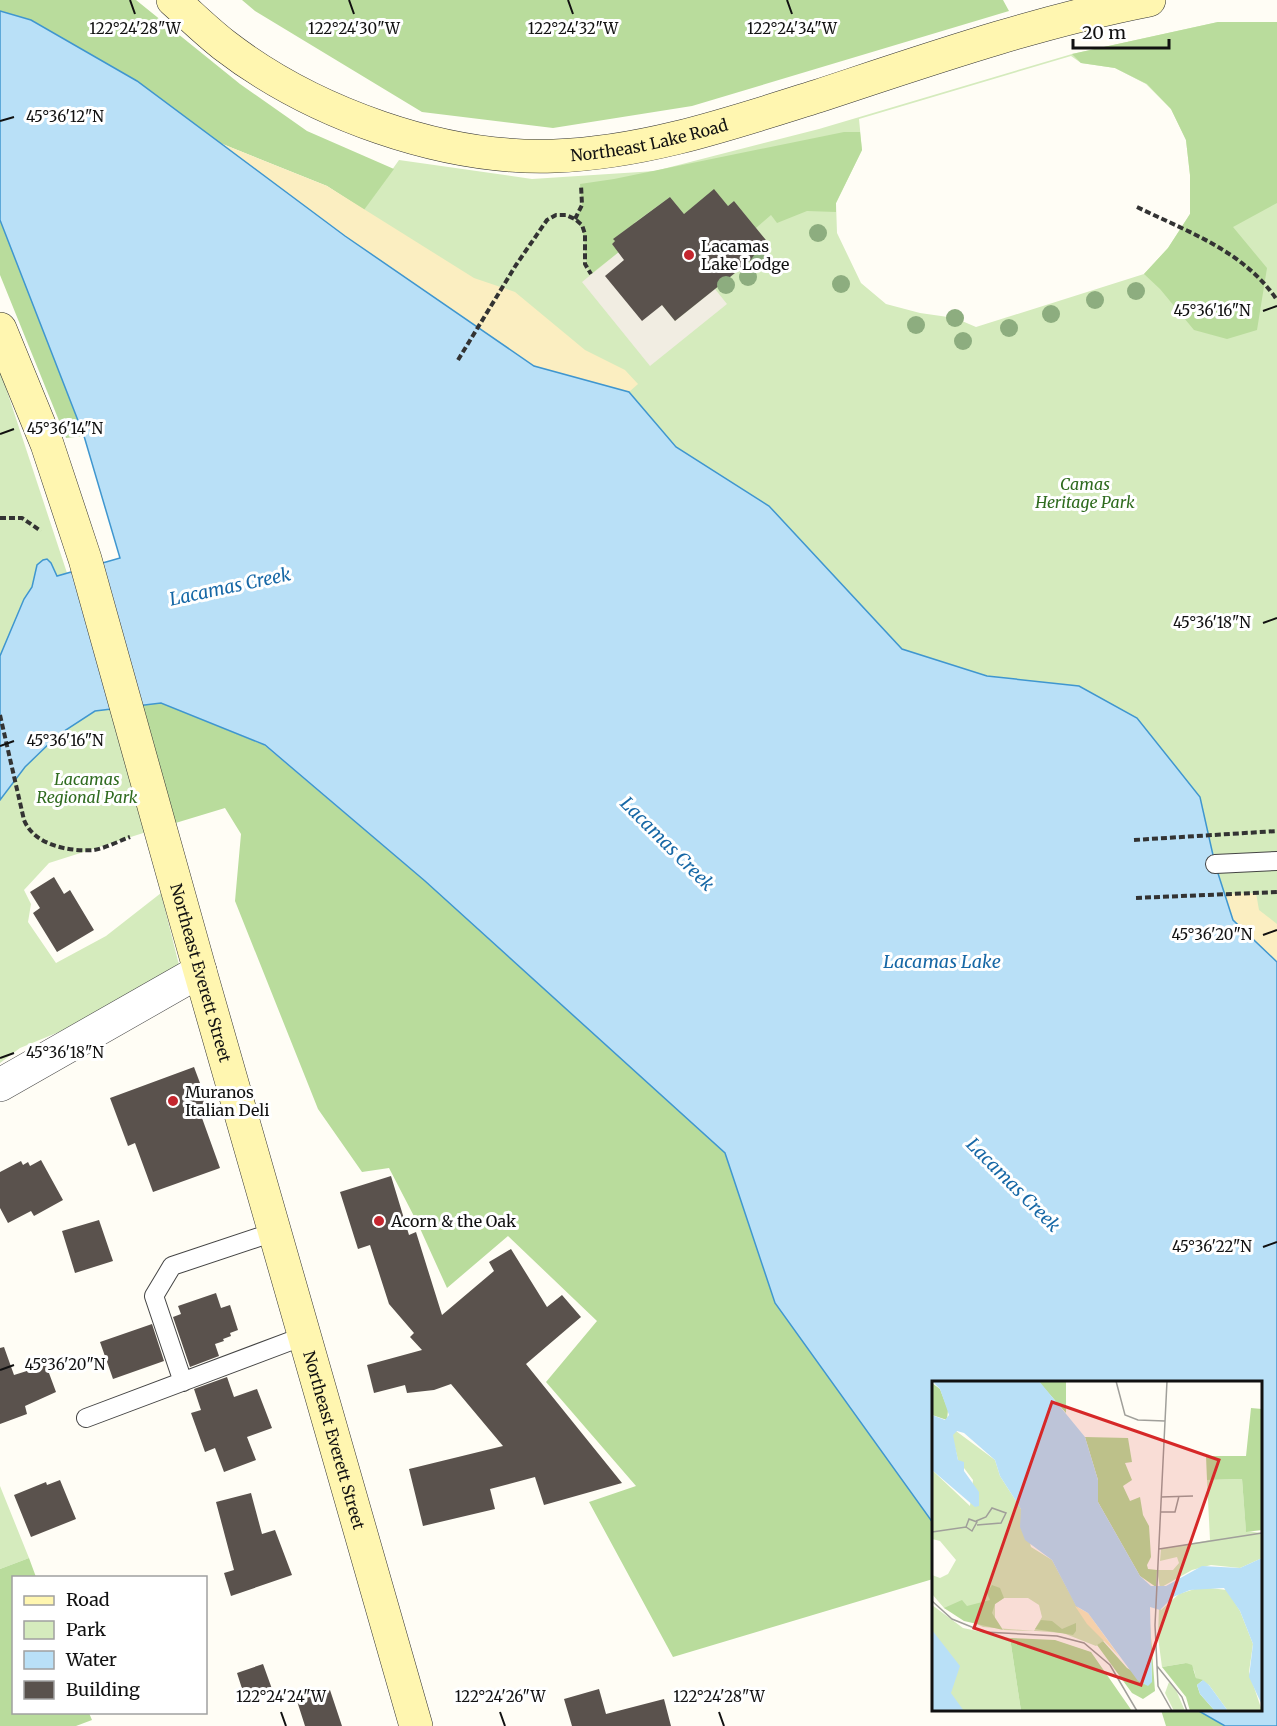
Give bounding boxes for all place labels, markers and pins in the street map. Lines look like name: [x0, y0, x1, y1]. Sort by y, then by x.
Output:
place label: Lacamas Lake Lodge: [701, 236, 789, 274]
marker: Lacamas Lake Lodge: [682, 248, 696, 262]
place label: Muranos Italian Deli: [185, 1082, 269, 1120]
marker: Muranos Italian Deli: [166, 1094, 180, 1108]
place label: Acorn & the Oak: [390, 1211, 517, 1231]
marker: Acorn & the Oak: [372, 1214, 386, 1228]

